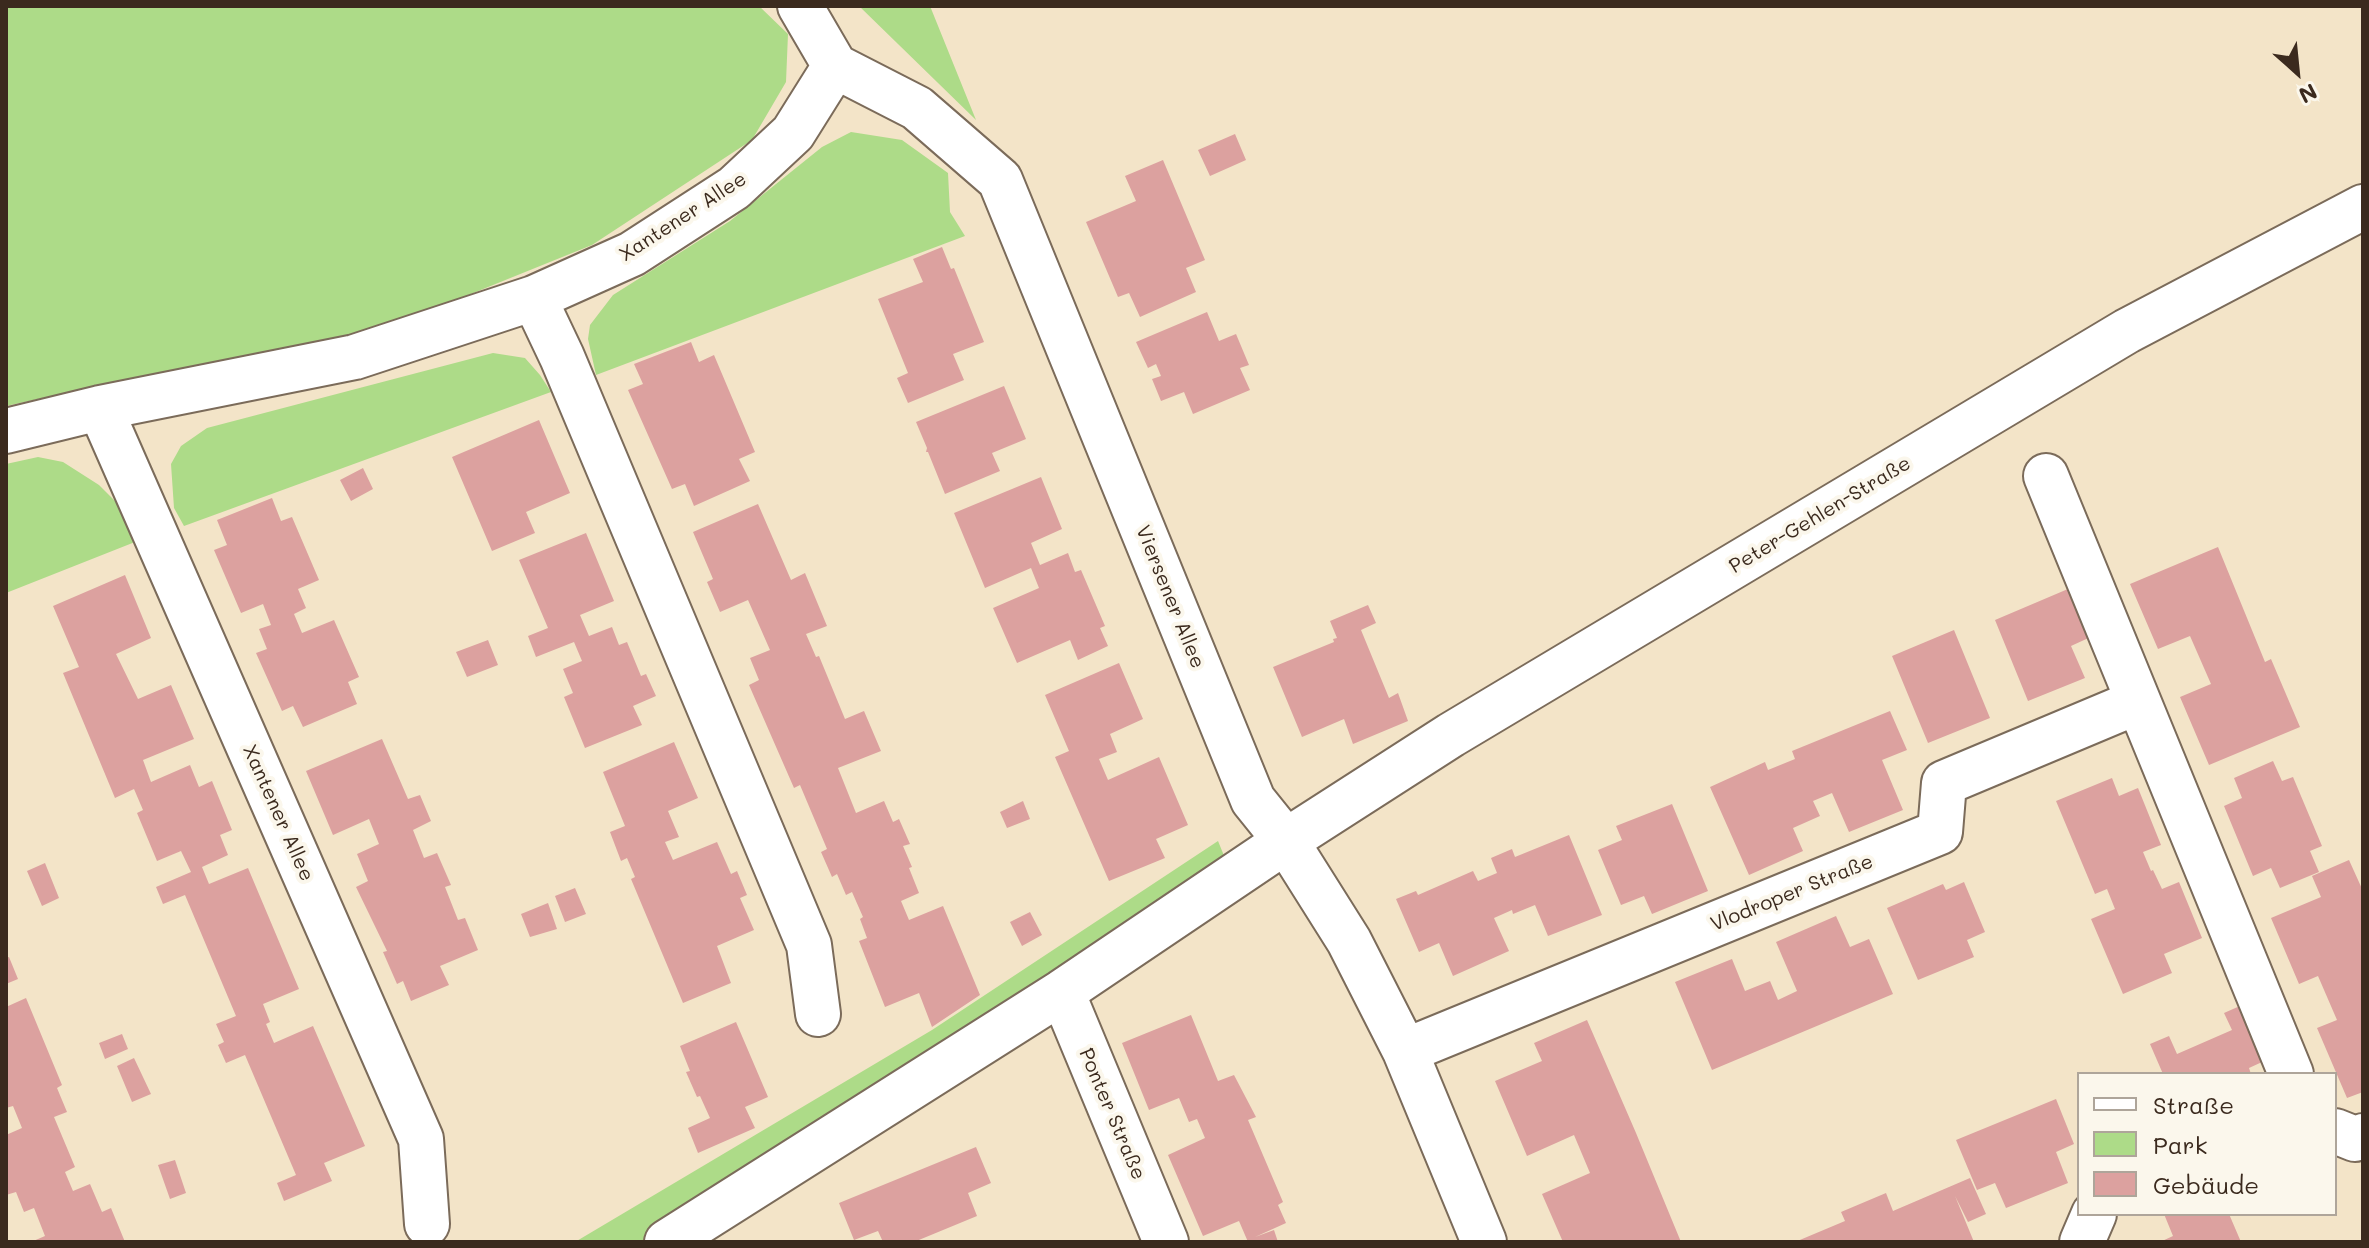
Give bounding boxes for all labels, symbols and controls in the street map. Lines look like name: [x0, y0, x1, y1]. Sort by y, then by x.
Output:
north arrow: [2257, 32, 2337, 112]
text: N: [2294, 77, 2322, 111]
street label: Xantener Allee: [615, 167, 751, 267]
street label: Peter-Gehlen-Straße: [1725, 451, 1915, 579]
street label: Viersener Allee: [1130, 522, 1210, 672]
street label: Xantener Allee: [237, 741, 319, 885]
street label: Vlodroper Straße: [1707, 849, 1877, 937]
street label: Ponter Straße: [1074, 1045, 1150, 1183]
legend: [2077, 1072, 2337, 1216]
text: Straße: [2153, 1089, 2234, 1120]
text: Park: [2153, 1129, 2207, 1160]
text: Gebäude: [2153, 1169, 2259, 1200]

